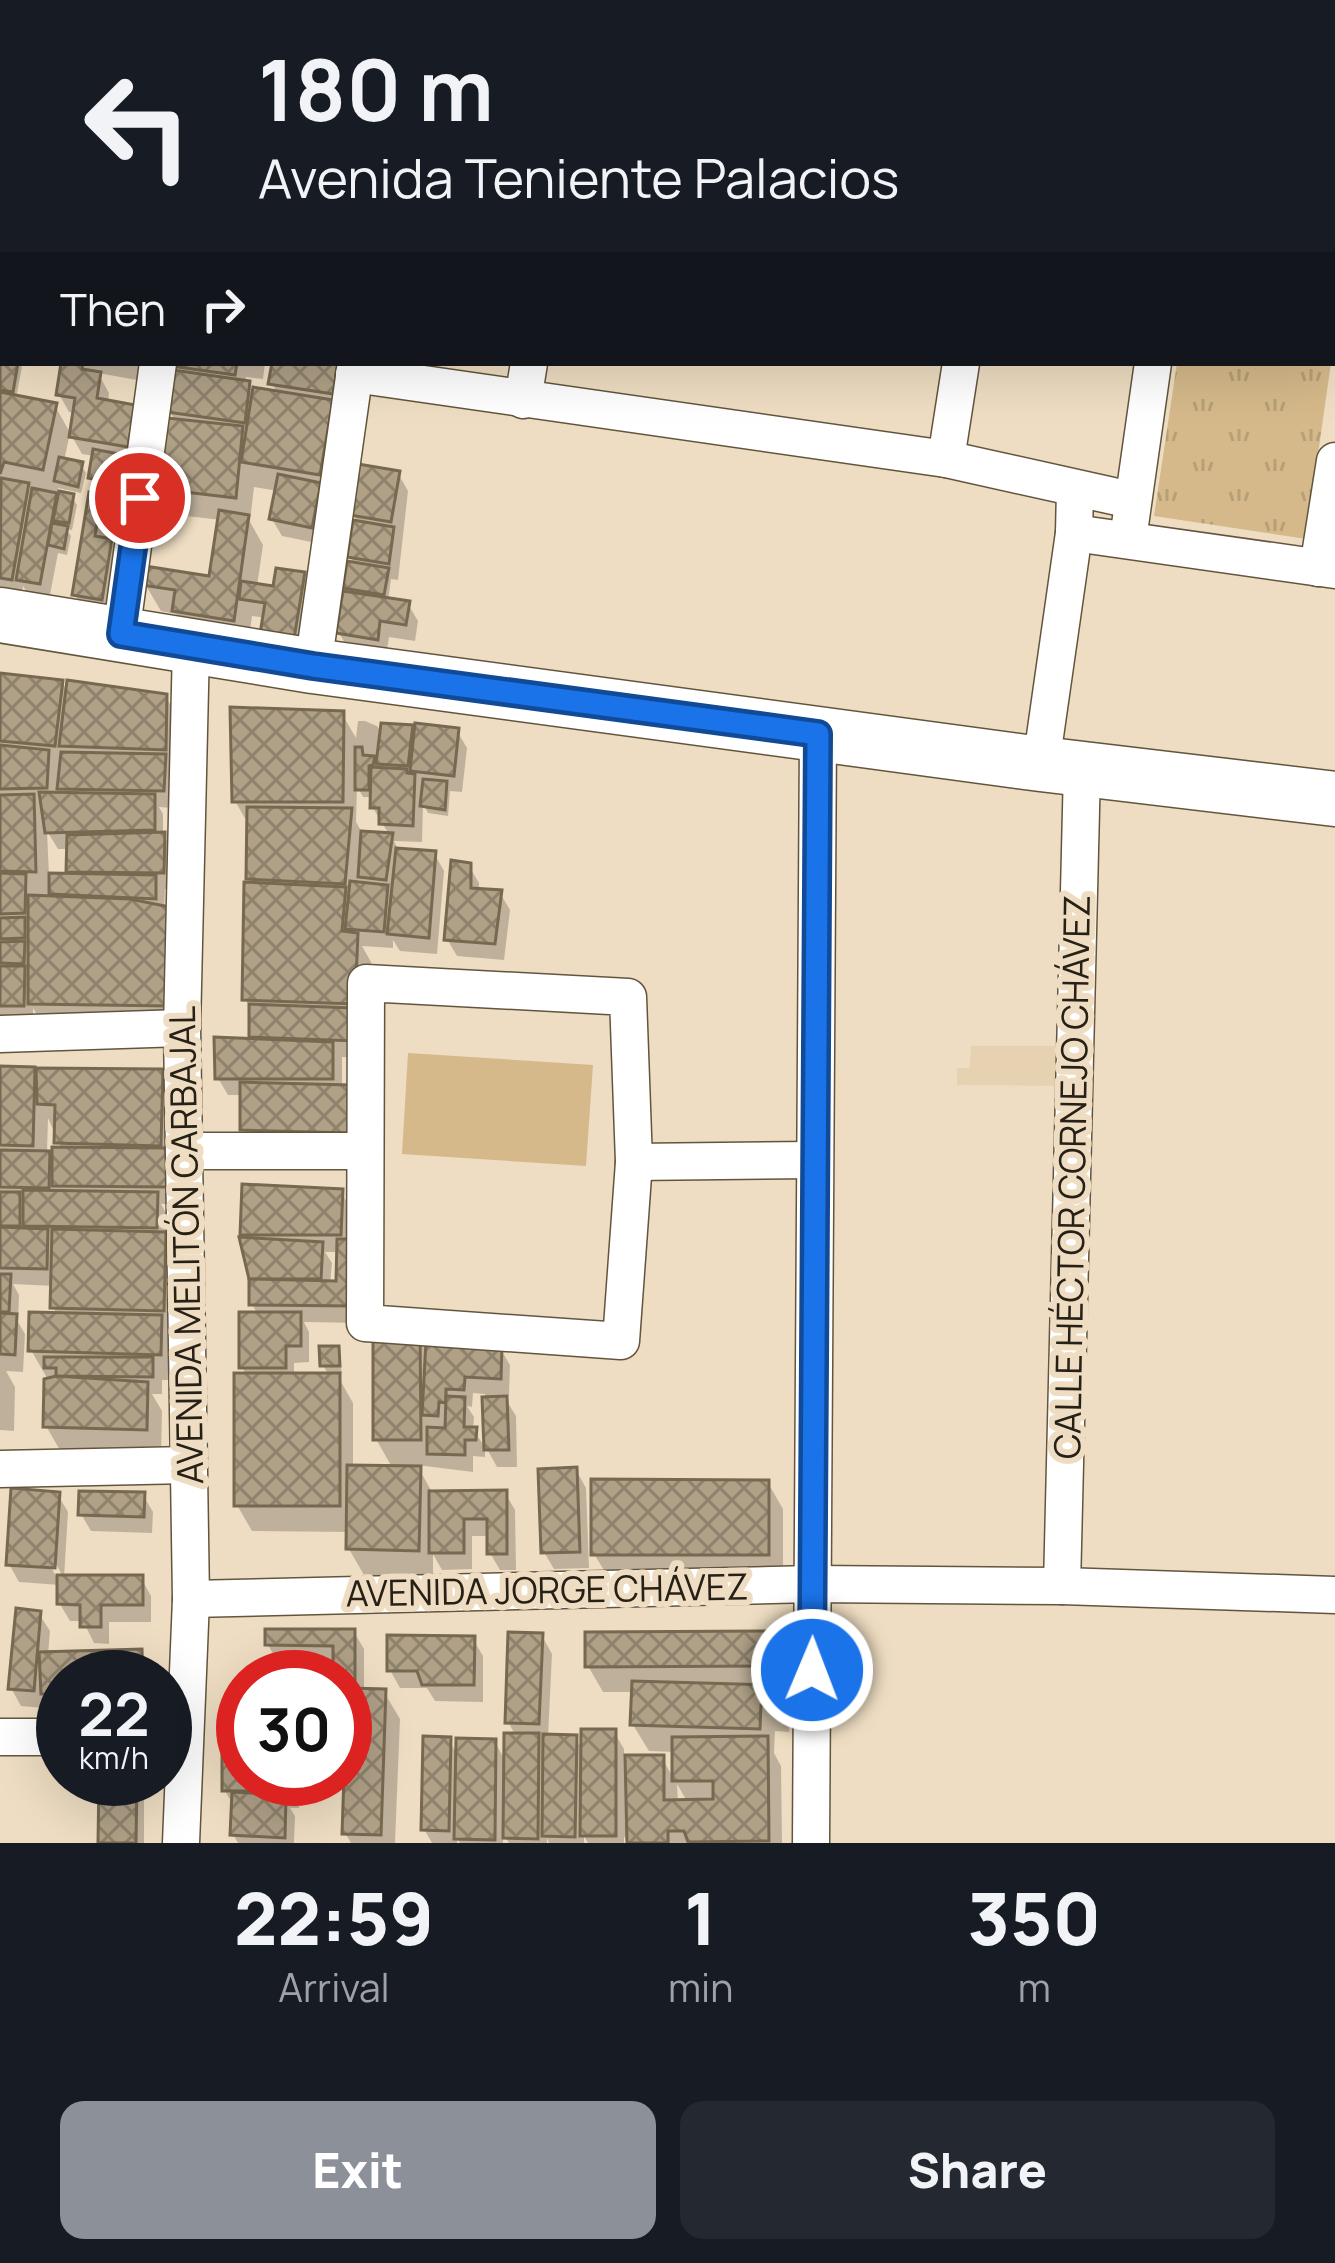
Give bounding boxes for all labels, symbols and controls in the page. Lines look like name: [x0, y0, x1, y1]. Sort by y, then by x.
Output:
text: 180 m: [258, 31, 494, 146]
icon: left: [60, 48, 216, 204]
text: Avenida Teniente Palacios: [258, 140, 899, 214]
icon: right: [190, 276, 256, 342]
text: Then: [60, 278, 166, 340]
pin: [89, 447, 191, 549]
icon: arrive: [107, 465, 173, 531]
street label: CALLE HÉCTOR CORNEJO CHÁVEZ: [1042, 894, 1101, 1460]
street label: AVENIDA MELITÓN CARBAJAL: [157, 1005, 214, 1485]
street label: AVENIDA JORGE CHÁVEZ: [345, 1561, 749, 1618]
position arrow: [749, 1607, 875, 1733]
speed limit sign: 30: [216, 1650, 372, 1806]
text: 22: [78, 1672, 150, 1754]
text: km/h: [79, 1737, 149, 1778]
text: 22:59: [234, 1868, 434, 1967]
text: 1: [684, 1868, 717, 1967]
text: 350: [967, 1868, 1101, 1967]
text: Arrival: [278, 1960, 390, 2014]
text: min: [668, 1960, 733, 2014]
text: m: [1018, 1960, 1051, 2014]
button: Exit: [60, 2101, 656, 2239]
button: Share: [680, 2101, 1275, 2239]

